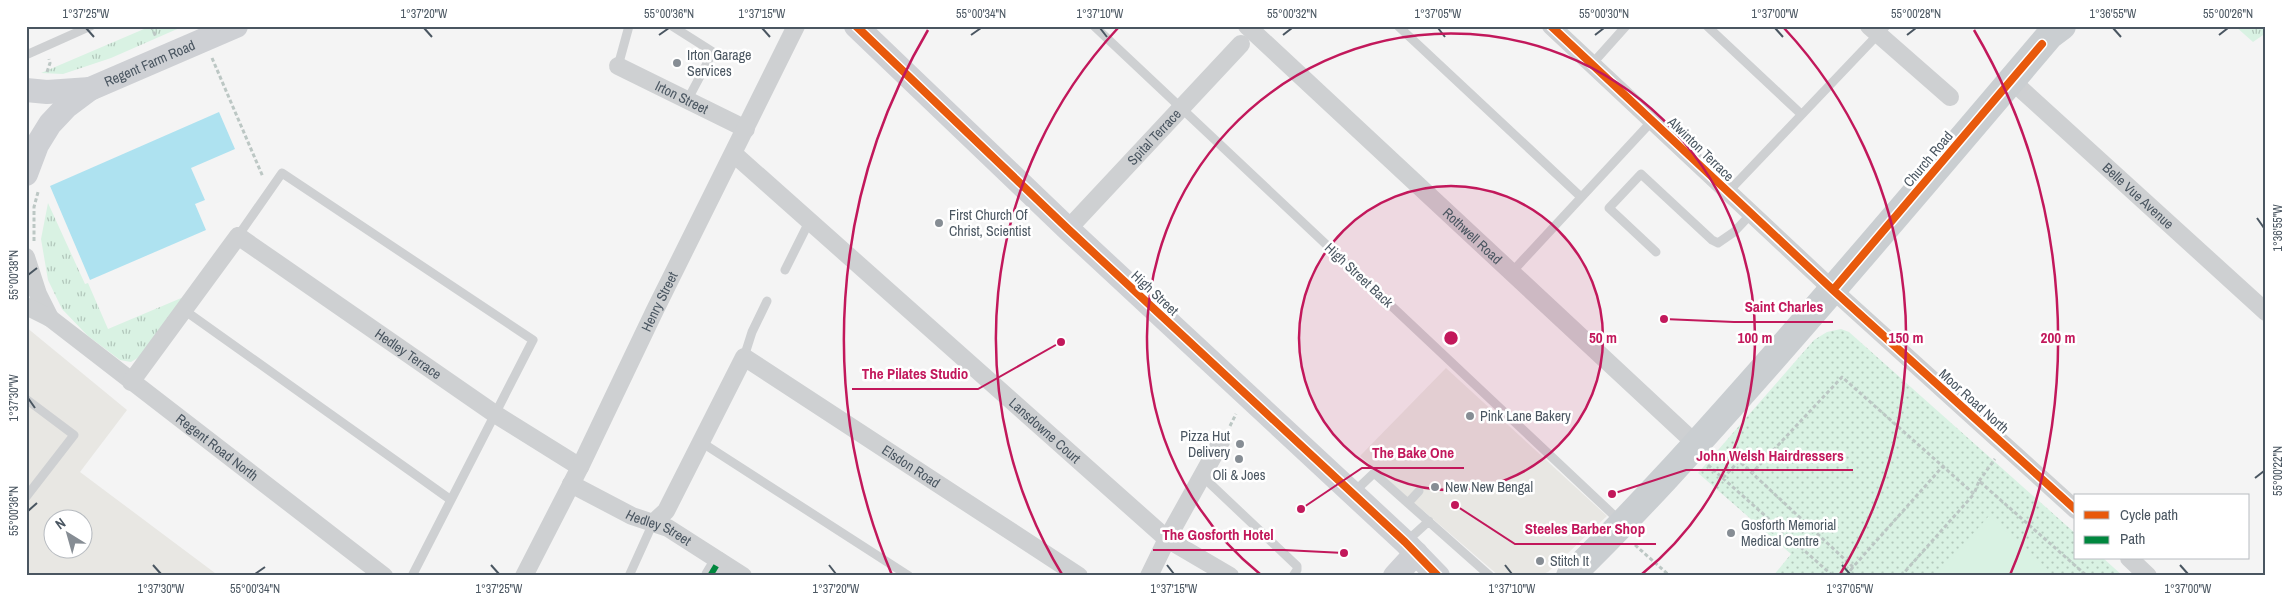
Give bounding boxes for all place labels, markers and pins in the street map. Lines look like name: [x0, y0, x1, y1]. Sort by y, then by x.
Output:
place label: Irton Garage Services: [687, 46, 751, 80]
marker: Irton Garage Services: [671, 57, 683, 69]
place label: First Church Of Christ, Scientist: [949, 206, 1031, 240]
marker: First Church Of Christ, Scientist: [933, 217, 945, 229]
callout: Saint Charles: [1734, 292, 1833, 322]
centre of rings: [1442, 329, 1460, 347]
callout: The Pilates Studio: [852, 359, 978, 389]
place label: Pink Lane Bakery: [1480, 407, 1571, 425]
marker: Pink Lane Bakery: [1464, 410, 1476, 422]
place label: Pizza Hut Delivery: [1180, 427, 1230, 461]
marker: Pizza Hut Delivery: [1234, 438, 1246, 450]
callout: The Bake One: [1362, 438, 1464, 468]
callout: John Welsh Hairdressers: [1686, 440, 1853, 470]
marker: Oli & Joes: [1233, 453, 1245, 465]
place label: Oli & Joes: [1213, 466, 1266, 484]
place label: New New Bengal: [1445, 478, 1533, 496]
marker: New New Bengal: [1429, 481, 1441, 493]
callout: Steeles Barber Shop: [1515, 514, 1656, 544]
place label: Gosforth Memorial Medical Centre: [1741, 516, 1836, 550]
callout: The Gosforth Hotel: [1153, 520, 1284, 550]
marker: Gosforth Memorial Medical Centre: [1725, 527, 1737, 539]
place label: Stitch It: [1550, 552, 1589, 570]
marker: Stitch It: [1534, 555, 1546, 567]

